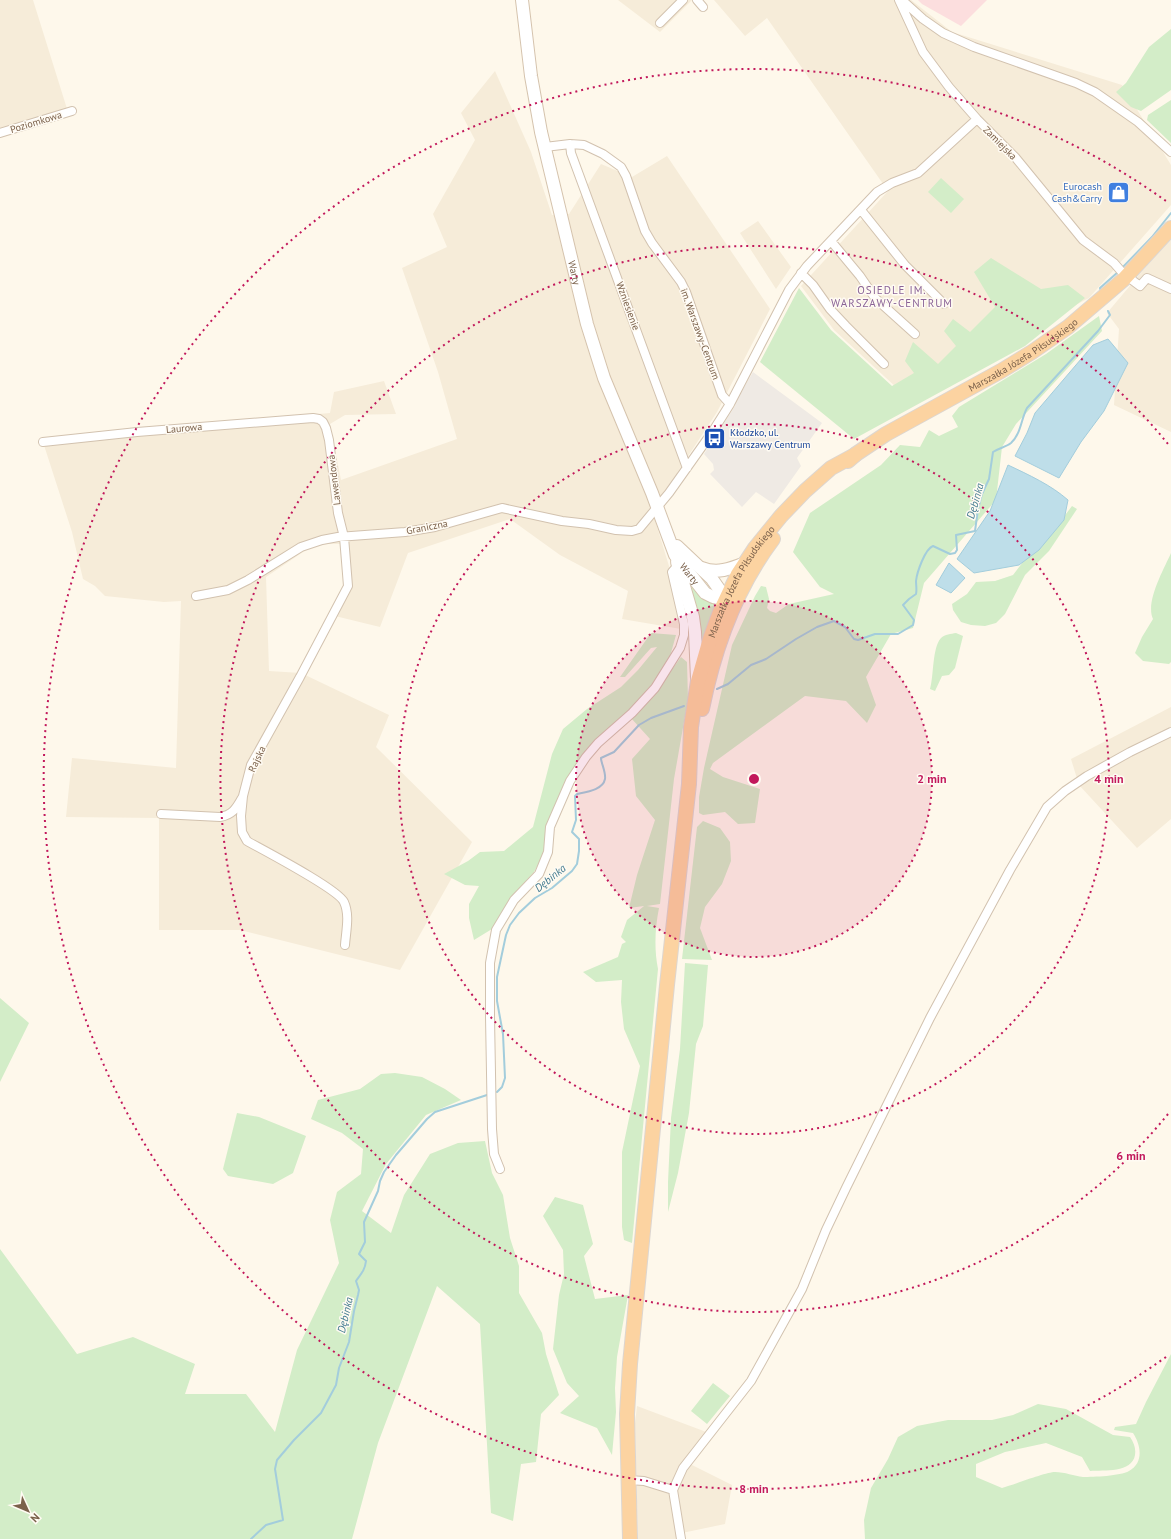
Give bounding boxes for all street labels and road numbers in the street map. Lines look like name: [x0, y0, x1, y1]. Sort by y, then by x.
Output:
street label: Poziomkowa: [9, 108, 63, 136]
street label: Zamiejska: [980, 123, 1020, 163]
street label: Warty: [565, 259, 584, 286]
street label: Wzniesienie: [613, 280, 643, 332]
street label: im. Warszawy-Centrum: [677, 286, 723, 382]
street label: Marszałka Józefa Piłsudskiego: [966, 315, 1080, 394]
street label: Laurowa: [165, 420, 203, 436]
street label: Lawendowa: [324, 454, 344, 506]
street label: Graniczna: [405, 517, 449, 537]
street label: Marszałka Józefa Piłsudskiego: [705, 523, 777, 639]
street label: Warty: [677, 560, 703, 588]
street label: Rajska: [245, 744, 269, 774]

